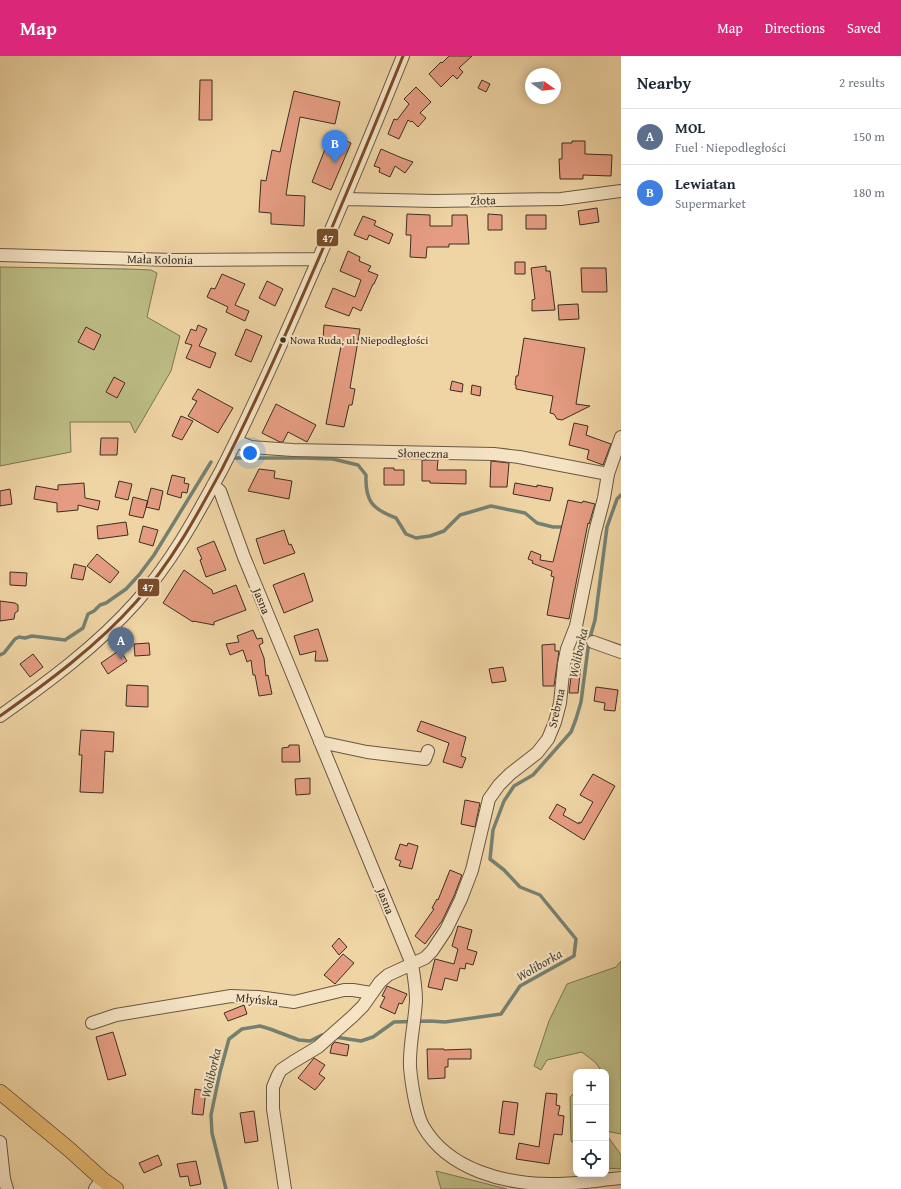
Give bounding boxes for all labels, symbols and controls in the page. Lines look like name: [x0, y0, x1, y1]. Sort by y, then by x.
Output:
text: Map: [20, 14, 57, 42]
text: Map: [717, 18, 743, 38]
text: Directions: [765, 18, 825, 38]
text: Saved: [847, 18, 881, 38]
north arrow: [525, 68, 561, 104]
text: Nearby: [637, 70, 691, 95]
text: 2 results: [839, 73, 885, 92]
text: MOL: [675, 117, 705, 138]
text: A: [646, 127, 654, 146]
text: 150 m: [853, 127, 885, 146]
pin: B: [322, 130, 348, 163]
text: Fuel · Niepodległości: [675, 138, 786, 157]
text: Lewiatan: [675, 173, 736, 194]
text: B: [646, 183, 654, 202]
text: 180 m: [853, 183, 885, 202]
street label: Złota: [470, 191, 496, 209]
text: Supermarket: [675, 194, 746, 213]
line badge: 47: [316, 228, 339, 247]
text: 47: [322, 230, 334, 246]
street label: Mała Kolonia: [127, 250, 193, 268]
place label: Nowa Ruda, ul. Niepodległości: [290, 332, 428, 348]
marker: Nowa Ruda, ul. Niepodległości: [278, 335, 288, 345]
your location: [240, 443, 260, 463]
street label: Słoneczna: [397, 444, 449, 462]
line badge: 47: [137, 578, 160, 597]
text: 47: [142, 579, 154, 595]
street label: Jasna: [248, 584, 275, 617]
water label: Woliborka: [563, 626, 593, 680]
pin: A: [108, 627, 134, 660]
street label: Srebrna: [543, 686, 569, 729]
street label: Jasna: [372, 884, 399, 917]
water label: Woliborka: [512, 944, 566, 986]
street label: Młyńska: [235, 988, 279, 1010]
water label: Woliborka: [196, 1046, 226, 1100]
map controls: [573, 1069, 609, 1177]
button: +: [573, 1069, 609, 1105]
button: −: [573, 1105, 609, 1141]
button: locate: [573, 1141, 609, 1177]

